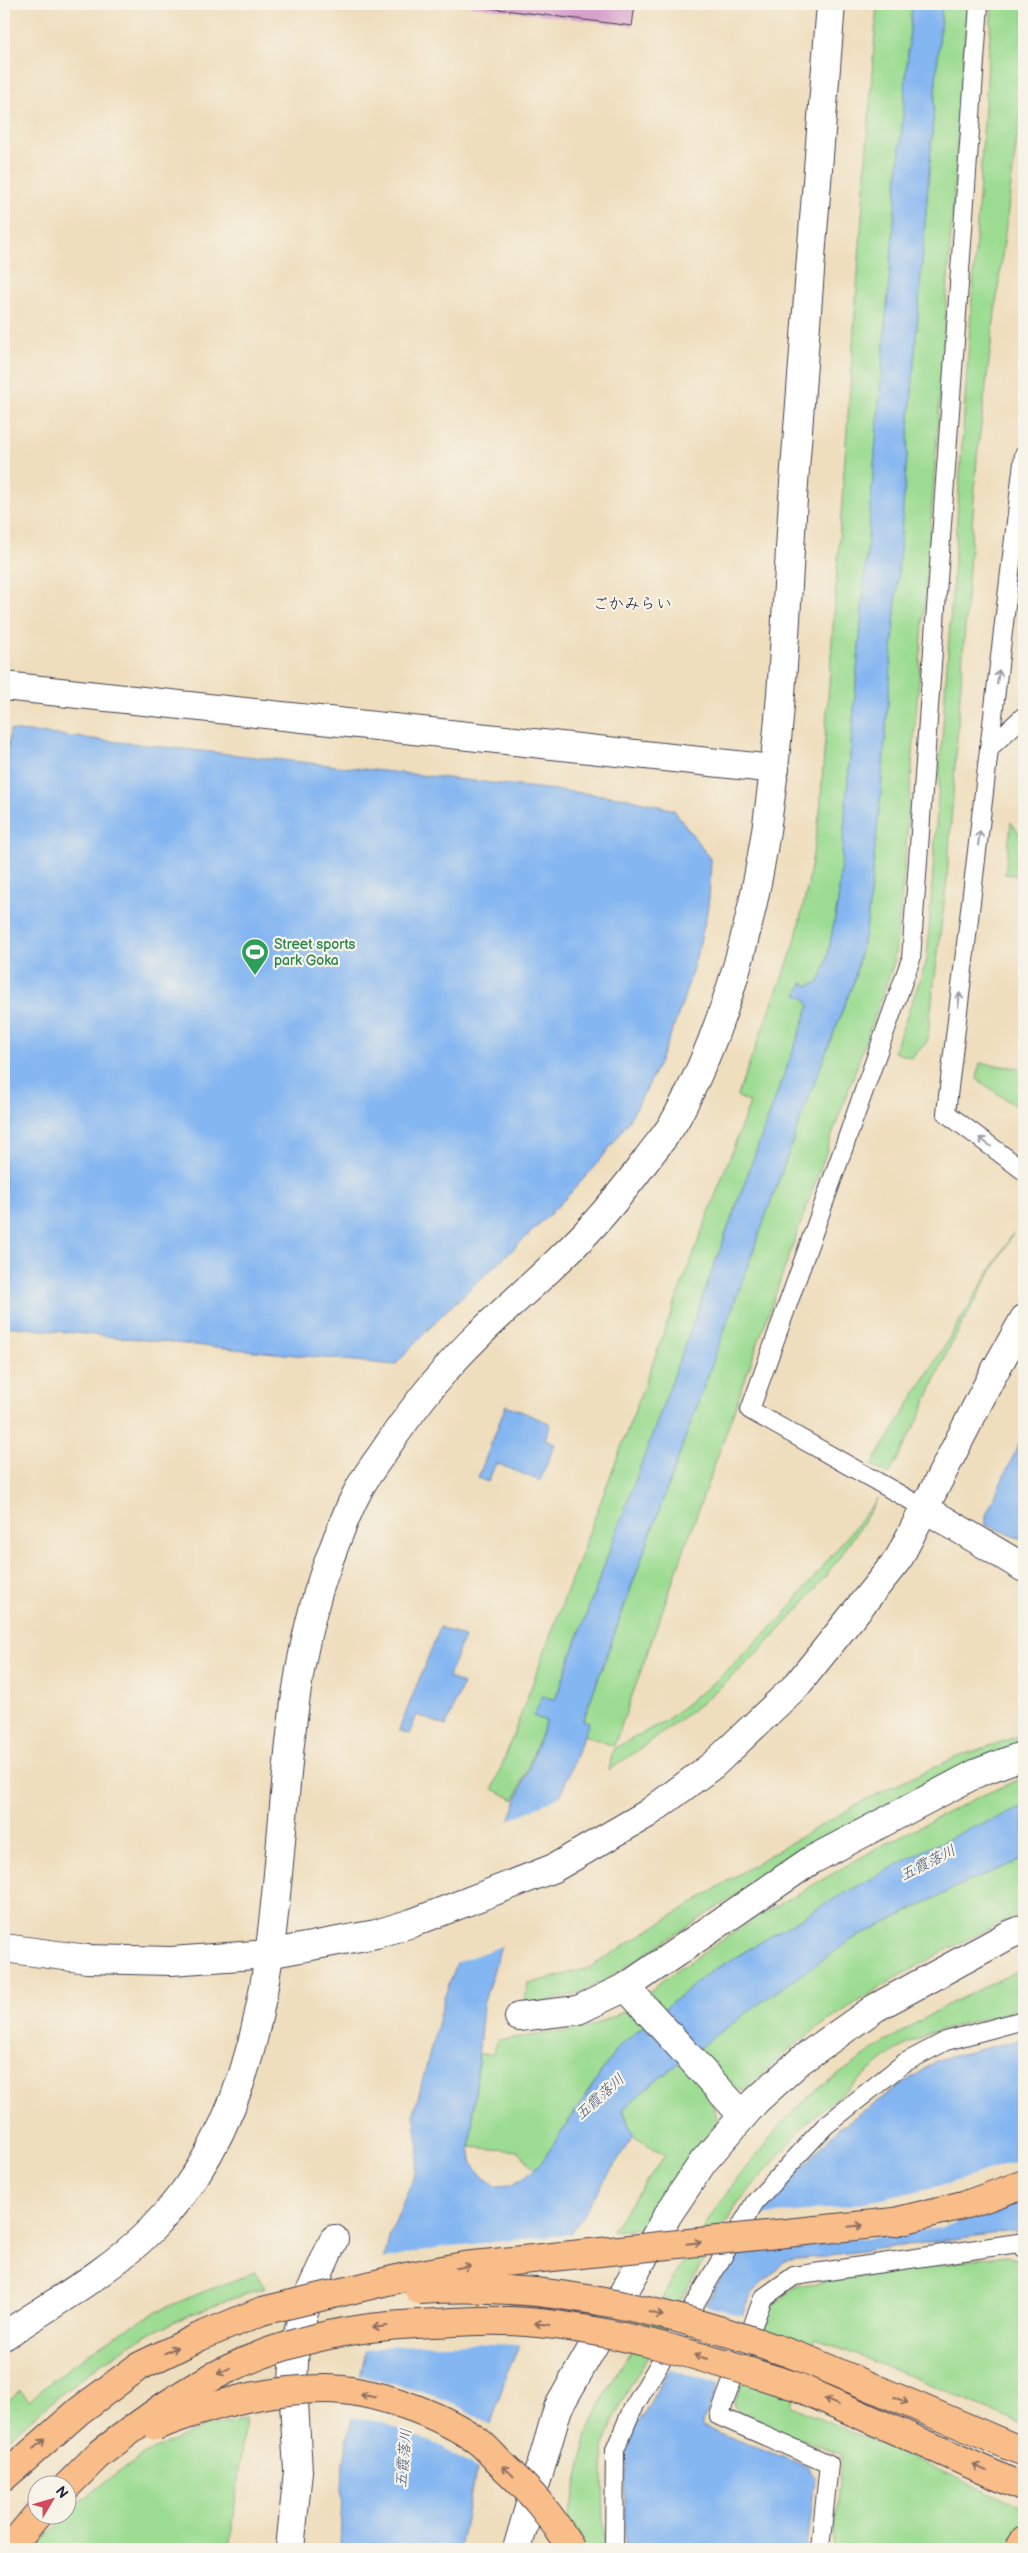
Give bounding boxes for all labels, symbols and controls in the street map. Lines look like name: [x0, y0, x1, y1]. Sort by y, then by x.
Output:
district label: ごかみらい: [592, 595, 672, 614]
one-way arrow: [993, 669, 1003, 685]
one-way arrow: [974, 831, 984, 847]
place label: Street sports park Goka: [274, 936, 356, 969]
sports icon: Street sports park Goka: [240, 937, 270, 976]
one-way arrow: [954, 992, 964, 1008]
one-way arrow: [978, 1137, 992, 1147]
water label: 五霞落川: [897, 1841, 959, 1885]
water label: 五霞落川: [571, 2070, 629, 2124]
one-way arrow: [847, 2221, 863, 2231]
one-way arrow: [686, 2238, 702, 2248]
one-way arrow: [454, 2261, 470, 2271]
one-way arrow: [648, 2309, 664, 2319]
one-way arrow: [534, 2319, 550, 2329]
one-way arrow: [372, 2322, 388, 2332]
one-way arrow: [164, 2345, 179, 2355]
one-way arrow: [693, 2351, 709, 2361]
one-way arrow: [217, 2366, 232, 2376]
one-way arrow: [360, 2390, 376, 2400]
one-way arrow: [893, 2395, 908, 2405]
one-way arrow: [824, 2397, 839, 2407]
water label: 五霞落川: [392, 2427, 416, 2489]
one-way arrow: [33, 2438, 46, 2450]
one-way arrow: [973, 2463, 988, 2473]
one-way arrow: [502, 2465, 515, 2477]
north arrow: [28, 2476, 78, 2526]
text: N: [52, 2483, 72, 2502]

